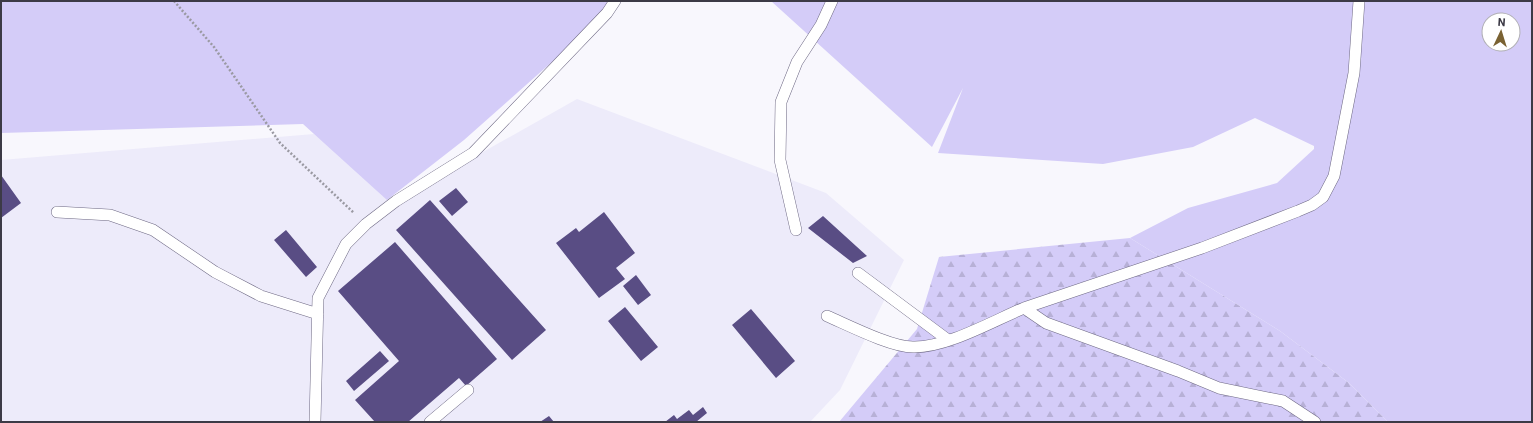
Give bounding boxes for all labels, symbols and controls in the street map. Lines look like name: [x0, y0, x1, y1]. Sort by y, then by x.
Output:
north arrow: [1481, 12, 1521, 52]
text: N: [1497, 16, 1506, 29]

